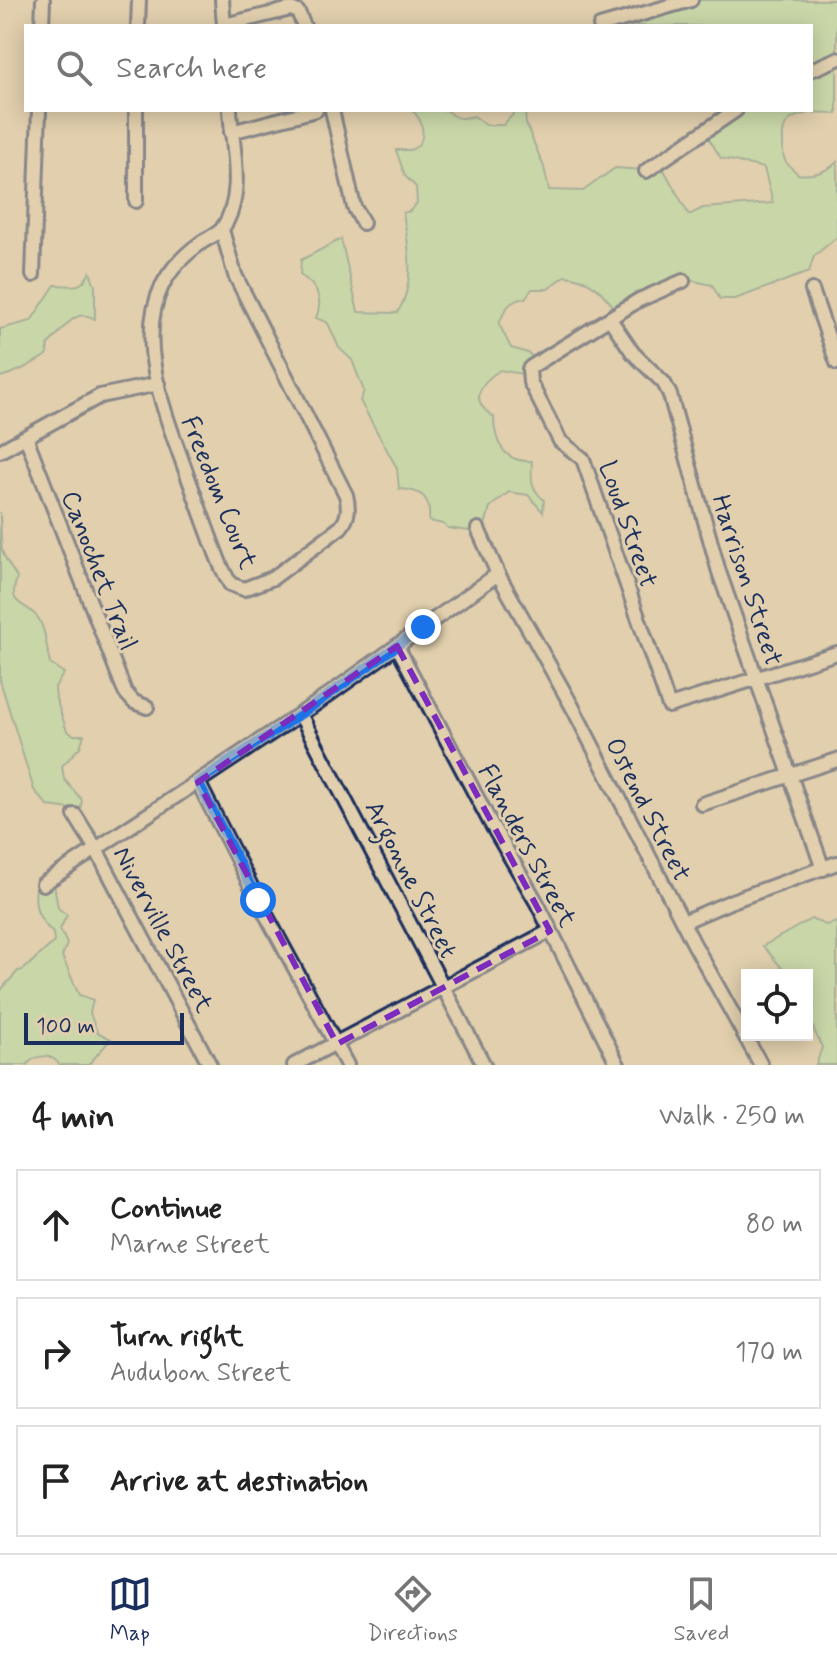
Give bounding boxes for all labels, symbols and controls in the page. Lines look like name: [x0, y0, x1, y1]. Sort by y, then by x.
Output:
search box: [24, 24, 813, 112]
icon: search: [52, 46, 96, 90]
text: Search here: [116, 49, 267, 88]
street label: Freedom Court: [172, 411, 264, 574]
street label: Loud Street: [590, 457, 665, 593]
street label: Canochet Trail: [52, 486, 144, 655]
street label: Harrison Street: [702, 491, 790, 671]
route end: [405, 609, 441, 645]
street label: Ostend Street: [596, 732, 698, 888]
street label: Flanders Street: [469, 758, 583, 933]
street label: Argonne Street: [353, 795, 464, 966]
street label: Niverville Street: [104, 841, 220, 1019]
route start: [240, 882, 276, 918]
map controls: [741, 969, 813, 1041]
button: locate: [741, 969, 813, 1041]
scale bar: [24, 1009, 184, 1045]
text: 100 m: [36, 1013, 95, 1041]
text: 4 min: [32, 1095, 115, 1140]
text: Walk · 250 m: [659, 1100, 805, 1134]
text: Continue: [110, 1189, 222, 1228]
icon: ahead: [34, 1203, 78, 1247]
text: 80 m: [746, 1208, 803, 1242]
text: Marne Street: [110, 1228, 270, 1262]
text: Turn right: [110, 1317, 243, 1356]
icon: right: [34, 1331, 78, 1375]
text: 170 m: [735, 1336, 803, 1370]
text: Audubon Street: [110, 1356, 291, 1390]
icon: arrive: [34, 1459, 78, 1503]
text: Arrive at destination: [110, 1462, 368, 1501]
tab: Map: [108, 1572, 152, 1648]
tab: Directions: [367, 1572, 458, 1648]
tab: Saved: [674, 1572, 729, 1648]

